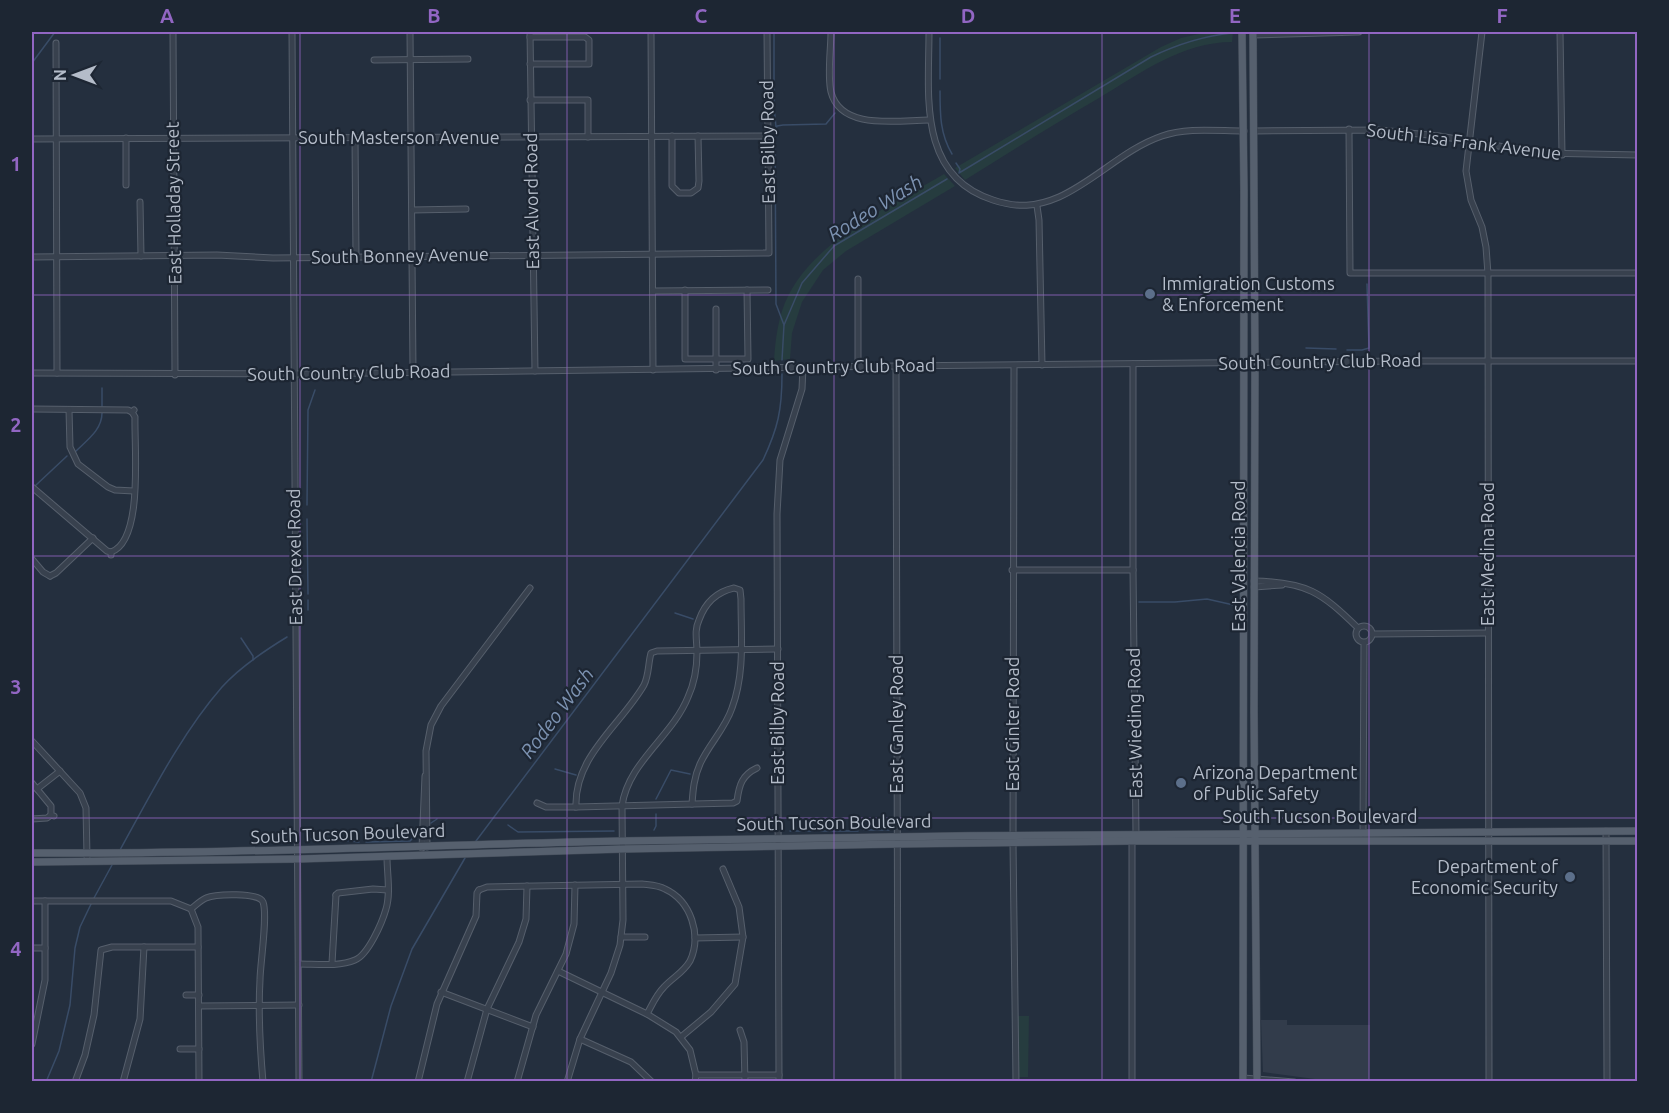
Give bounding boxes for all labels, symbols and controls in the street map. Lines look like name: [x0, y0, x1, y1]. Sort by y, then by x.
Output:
text: A: [160, 4, 174, 27]
text: B: [427, 4, 441, 27]
text: C: [695, 4, 708, 27]
text: D: [961, 4, 975, 27]
text: E: [1229, 4, 1241, 27]
text: F: [1496, 4, 1508, 27]
north arrow: [45, 45, 105, 105]
text: N: [51, 69, 69, 81]
street label: East Bilby Road: [756, 80, 778, 204]
street label: South Lisa Frank Avenue: [1366, 119, 1563, 163]
street label: East Holladay Street: [162, 121, 184, 285]
street label: South Masterson Avenue: [298, 127, 500, 147]
street label: East Alvord Road: [520, 132, 542, 270]
text: 1: [10, 152, 22, 175]
water label: Rodeo Wash: [823, 169, 926, 246]
street label: South Bonney Avenue: [311, 243, 489, 267]
place label: Immigration Customs & Enforcement: [1162, 273, 1335, 314]
marker: Immigration Customs & Enforcement: [1143, 287, 1157, 301]
street label: South Country Club Road: [1218, 349, 1422, 373]
street label: South Country Club Road: [732, 354, 936, 378]
street label: South Country Club Road: [247, 360, 451, 384]
text: 2: [10, 413, 22, 436]
street label: East Valencia Road: [1228, 480, 1248, 632]
street label: East Medina Road: [1477, 482, 1497, 626]
street label: East Drexel Road: [283, 488, 305, 626]
street label: East Wieding Road: [1123, 647, 1145, 799]
street label: East Ganley Road: [886, 655, 906, 793]
street label: East Ginter Road: [1002, 657, 1022, 791]
street label: East Bilby Road: [767, 661, 787, 785]
water label: Rodeo Wash: [515, 663, 598, 762]
text: 3: [10, 675, 22, 698]
place label: Arizona Department of Public Safety: [1193, 762, 1357, 803]
marker: Arizona Department of Public Safety: [1174, 776, 1188, 790]
street label: South Tucson Boulevard: [1223, 806, 1417, 826]
street label: South Tucson Boulevard: [736, 810, 932, 834]
street label: South Tucson Boulevard: [250, 820, 446, 846]
place label: Department of Economic Security: [1411, 856, 1558, 897]
marker: Department of Economic Security: [1563, 870, 1577, 884]
text: 4: [10, 937, 22, 960]

